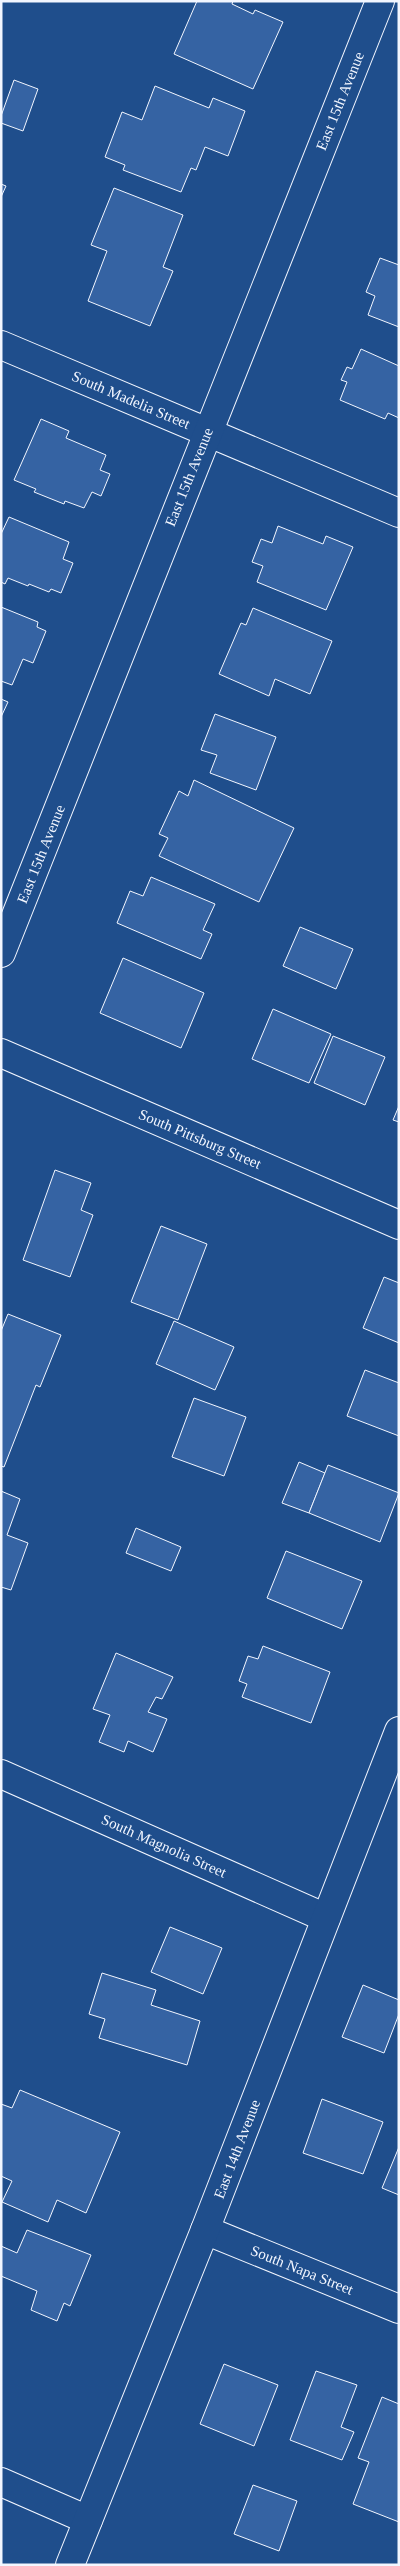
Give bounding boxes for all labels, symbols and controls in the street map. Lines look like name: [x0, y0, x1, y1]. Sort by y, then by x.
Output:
street label: East 15th Avenue: [313, 49, 367, 153]
street label: South Madelia Street: [70, 368, 193, 432]
street label: East 15th Avenue: [162, 425, 216, 529]
street label: East 15th Avenue: [14, 802, 68, 906]
street label: South Pittsburg Street: [136, 1106, 264, 1172]
street label: South Magnolia Street: [99, 1811, 230, 1881]
street label: East 14th Avenue: [211, 2097, 263, 2201]
street label: South Napa Street: [248, 2242, 356, 2298]

